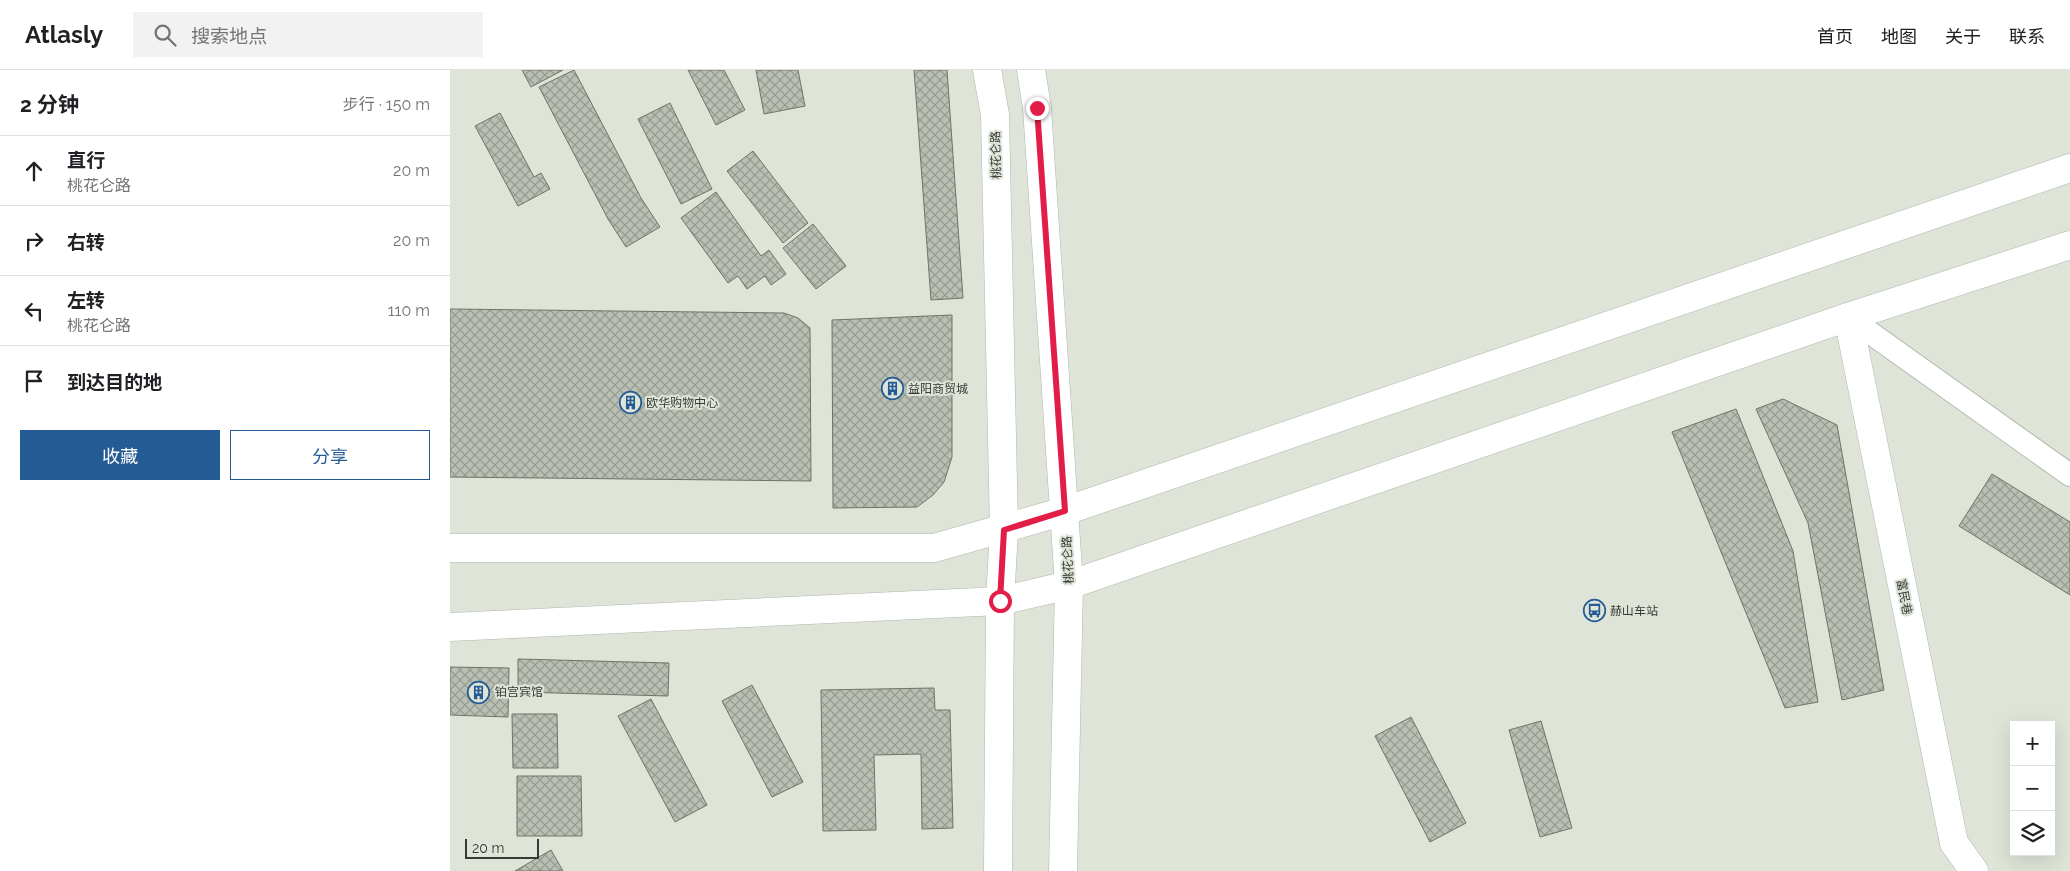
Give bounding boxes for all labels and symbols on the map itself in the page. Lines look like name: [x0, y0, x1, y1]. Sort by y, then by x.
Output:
route end: [1026, 97, 1049, 120]
street label: 桃花仑路: [989, 131, 1003, 179]
building icon: 益阳商贸城: [880, 377, 904, 401]
place label: 益阳商贸城: [908, 382, 968, 396]
building icon: 欧华购物中心: [618, 391, 642, 415]
place label: 欧华购物中心: [646, 396, 718, 410]
street label: 桃花仑路: [1060, 536, 1076, 584]
street label: 富民巷: [1894, 578, 1914, 616]
route start: [989, 590, 1012, 613]
bus stop icon: 赫山车站: [1582, 599, 1606, 623]
place label: 赫山车站: [1610, 604, 1658, 618]
building icon: 铂宫宾馆: [467, 680, 491, 704]
place label: 铂宫宾馆: [495, 685, 543, 699]
scale bar: [465, 836, 539, 859]

